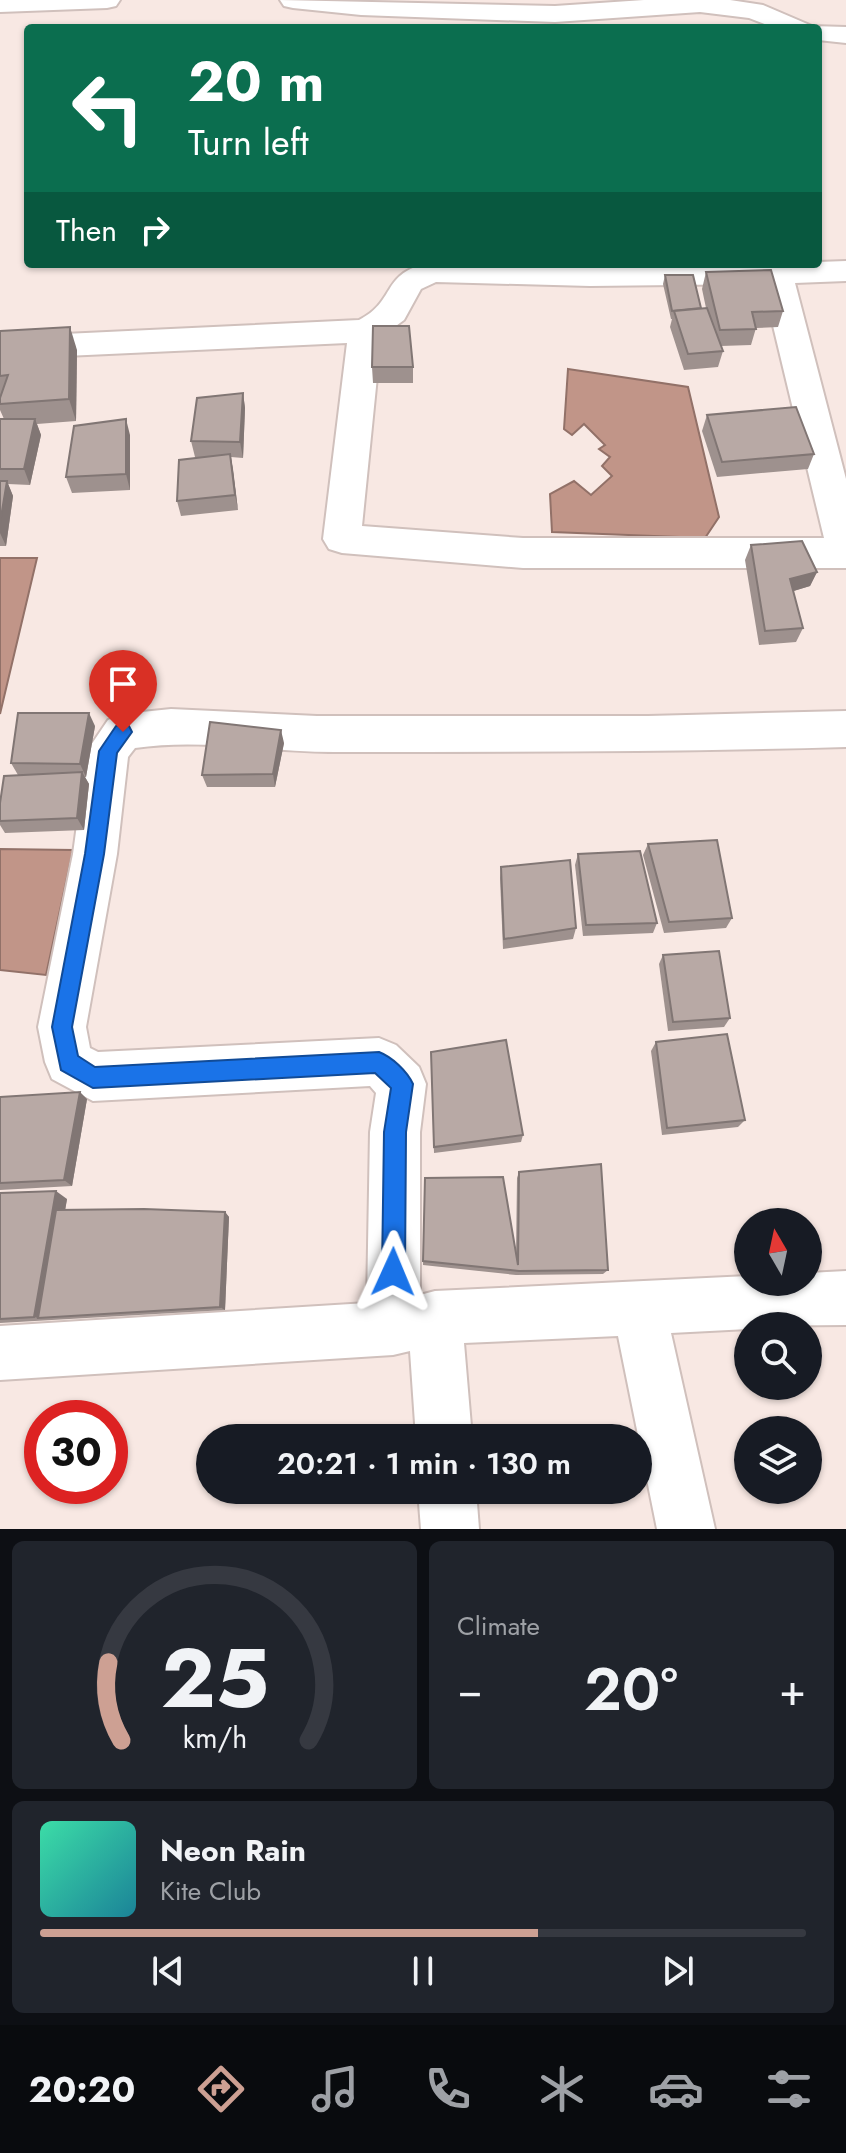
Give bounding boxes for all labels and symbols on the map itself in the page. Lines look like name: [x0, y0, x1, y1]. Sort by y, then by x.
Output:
pin: [89, 650, 157, 732]
north arrow: [734, 1208, 822, 1296]
position arrow: [351, 1230, 435, 1314]
speed limit sign: 30: [24, 1400, 128, 1504]

